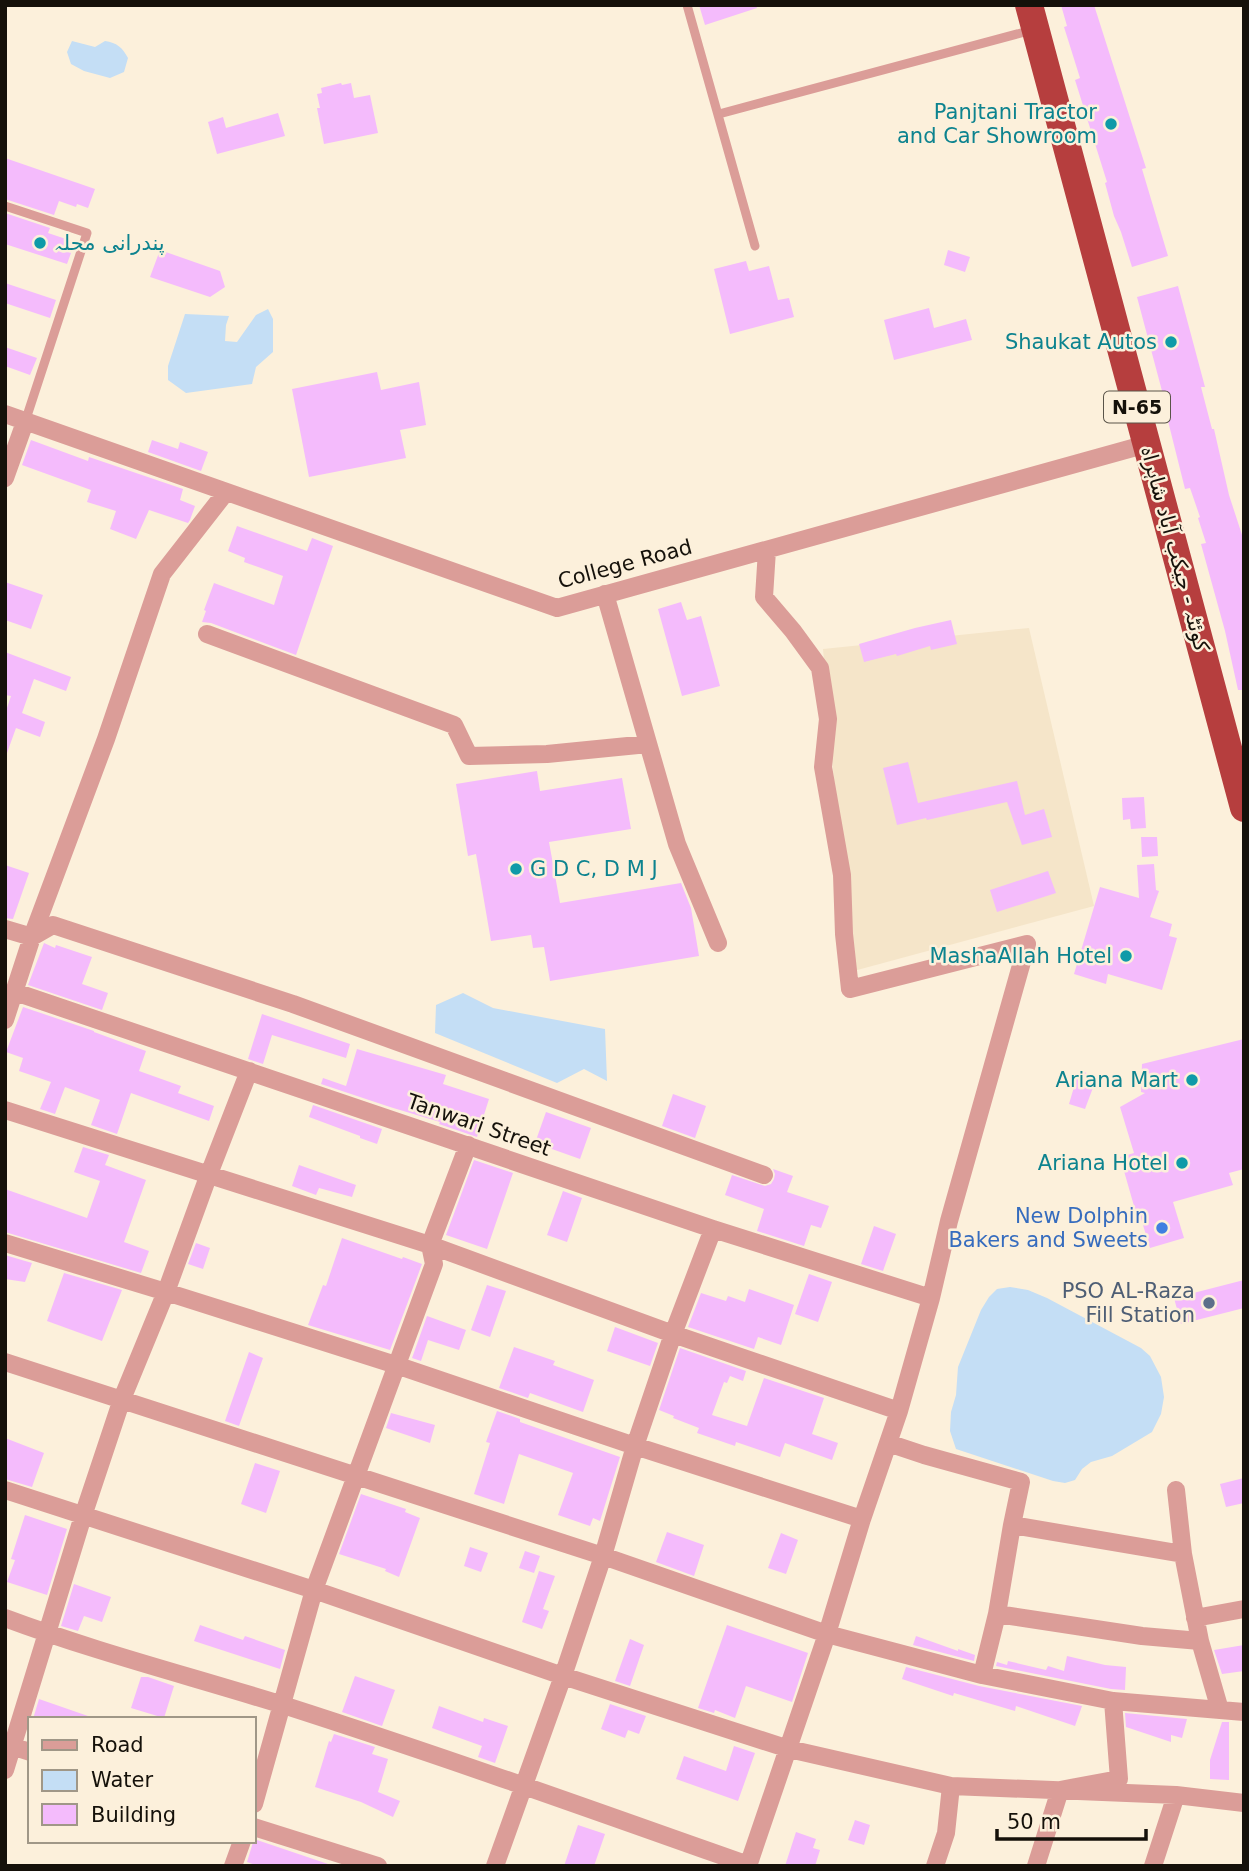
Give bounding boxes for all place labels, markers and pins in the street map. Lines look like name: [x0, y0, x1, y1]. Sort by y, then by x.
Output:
place label: Panjtani Tractor and Car Showroom: [897, 100, 1097, 148]
marker: Panjtani Tractor and Car Showroom: [1103, 116, 1119, 132]
place label: پندرانی محلہ: [54, 231, 165, 255]
marker: پندرانی محلہ: [32, 235, 48, 251]
place label: Shaukat Autos: [1005, 330, 1157, 354]
marker: Shaukat Autos: [1163, 334, 1179, 350]
place label: G D C, D M J: [530, 857, 658, 881]
marker: G D C, D M J: [508, 861, 524, 877]
place label: MashaAllah Hotel: [929, 944, 1112, 968]
marker: MashaAllah Hotel: [1118, 948, 1134, 964]
place label: Ariana Mart: [1056, 1068, 1178, 1092]
marker: Ariana Mart: [1184, 1072, 1200, 1088]
place label: Ariana Hotel: [1038, 1151, 1168, 1175]
marker: Ariana Hotel: [1174, 1155, 1190, 1171]
place label: New Dolphin Bakers and Sweets: [948, 1204, 1148, 1252]
marker: New Dolphin Bakers and Sweets: [1154, 1220, 1170, 1236]
place label: PSO AL-Raza Fill Station: [1062, 1279, 1195, 1327]
marker: PSO AL-Raza Fill Station: [1201, 1295, 1217, 1311]

